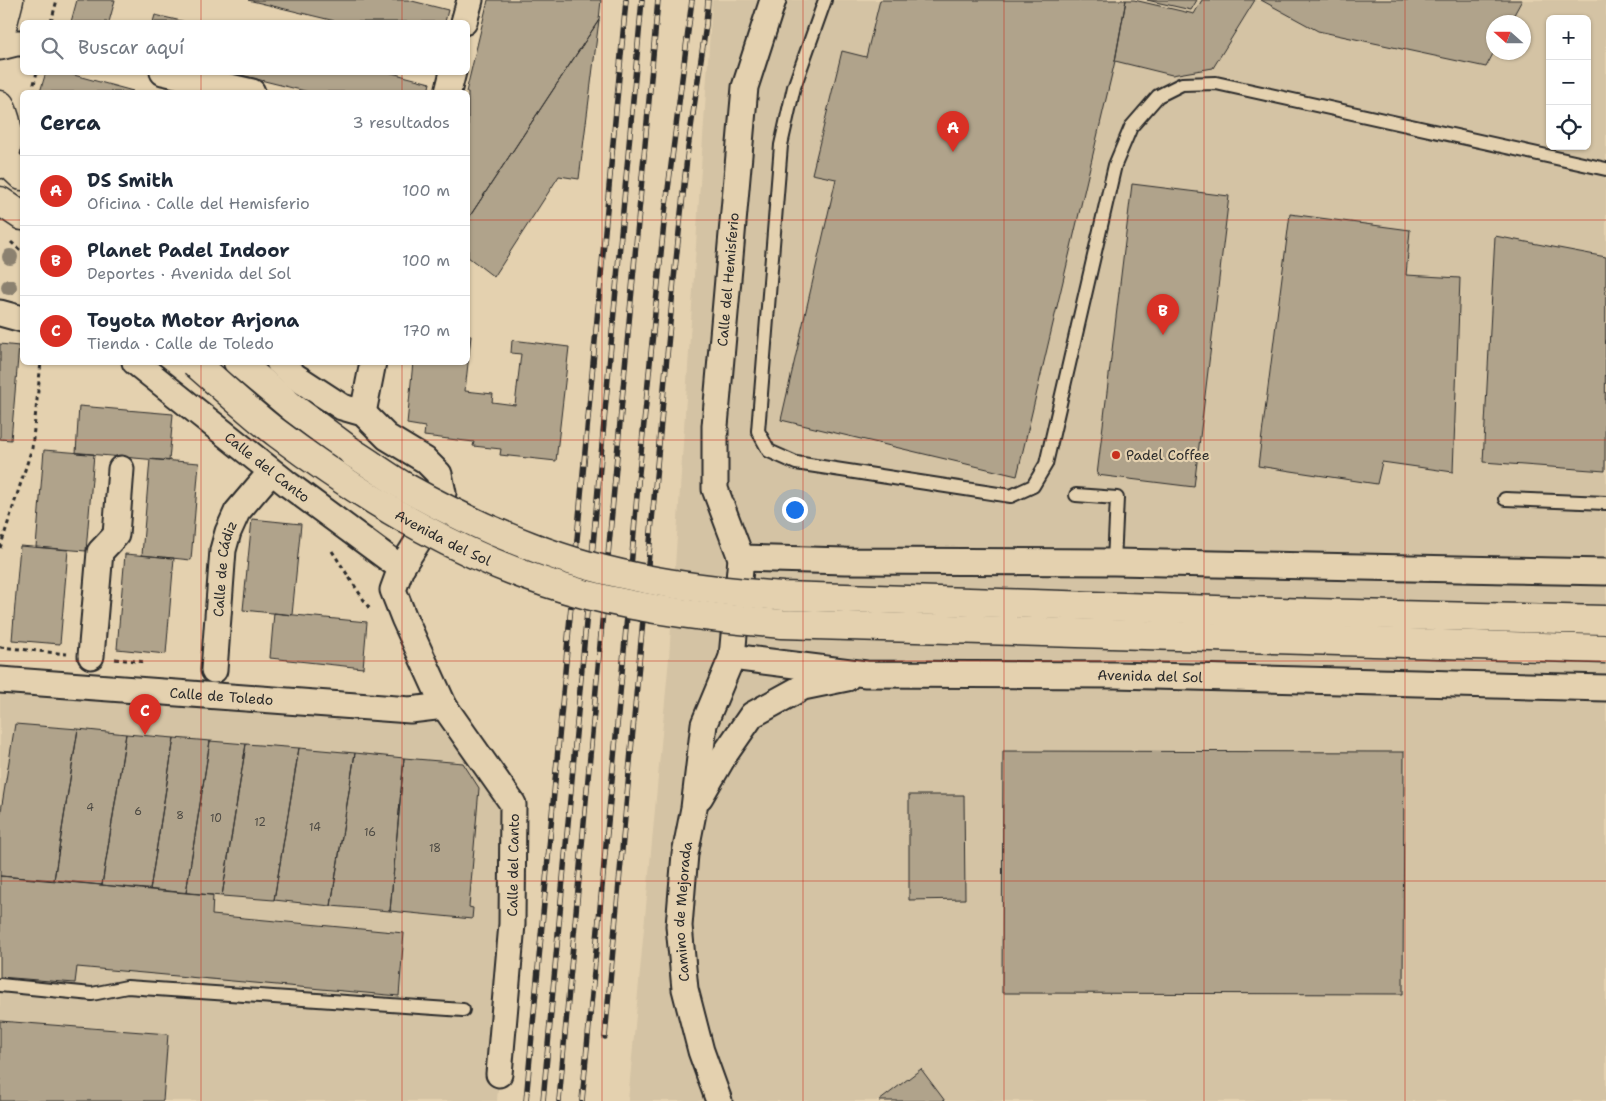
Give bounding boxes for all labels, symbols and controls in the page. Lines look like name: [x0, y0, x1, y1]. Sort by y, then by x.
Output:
north arrow: [1486, 15, 1531, 60]
map controls: [1546, 15, 1591, 150]
button: +: [1546, 15, 1591, 60]
search box: [20, 20, 470, 75]
icon: search: [38, 34, 66, 62]
text: Buscar aquí: [78, 35, 184, 60]
button: −: [1546, 60, 1591, 105]
button: locate: [1546, 105, 1591, 150]
text: Cerca: [40, 109, 101, 137]
pin: A: [937, 111, 969, 152]
text: 3 resultados: [352, 112, 450, 133]
text: DS Smith: [87, 168, 174, 193]
text: A: [50, 180, 62, 201]
text: 100 m: [402, 180, 450, 201]
text: Oficina · Calle del Hemisferio: [87, 193, 310, 214]
street label: Calle del Hemisferio: [713, 212, 743, 347]
text: Planet Padel Indoor: [87, 238, 290, 263]
text: B: [51, 250, 61, 271]
text: 100 m: [402, 250, 450, 271]
text: Deportes · Avenida del Sol: [87, 263, 291, 284]
pin: B: [1147, 294, 1179, 335]
text: Toyota Motor Arjona: [87, 308, 299, 333]
text: C: [51, 320, 61, 341]
text: 170 m: [403, 320, 450, 341]
text: Tienda · Calle de Toledo: [87, 333, 274, 354]
street label: Calle del Canto: [221, 428, 313, 506]
place label: Padel Coffee: [1126, 446, 1210, 464]
marker: Padel Coffee: [1110, 449, 1122, 461]
your location: [782, 497, 808, 523]
street label: Avenida del Sol: [392, 506, 495, 570]
street label: Calle de Cádiz: [209, 518, 241, 618]
street label: Avenida del Sol: [1097, 666, 1204, 686]
street label: Calle de Toledo: [169, 683, 274, 709]
pin: C: [129, 694, 161, 735]
house number: 4: [86, 800, 94, 815]
house number: 6: [134, 804, 142, 819]
house number: 8: [176, 808, 184, 823]
house number: 10: [210, 811, 222, 826]
street label: Calle del Canto: [503, 813, 523, 917]
house number: 12: [254, 815, 266, 830]
house number: 14: [309, 820, 321, 835]
house number: 16: [364, 825, 376, 840]
street label: Camino de Mejorada: [670, 839, 696, 983]
house number: 18: [429, 841, 441, 856]

